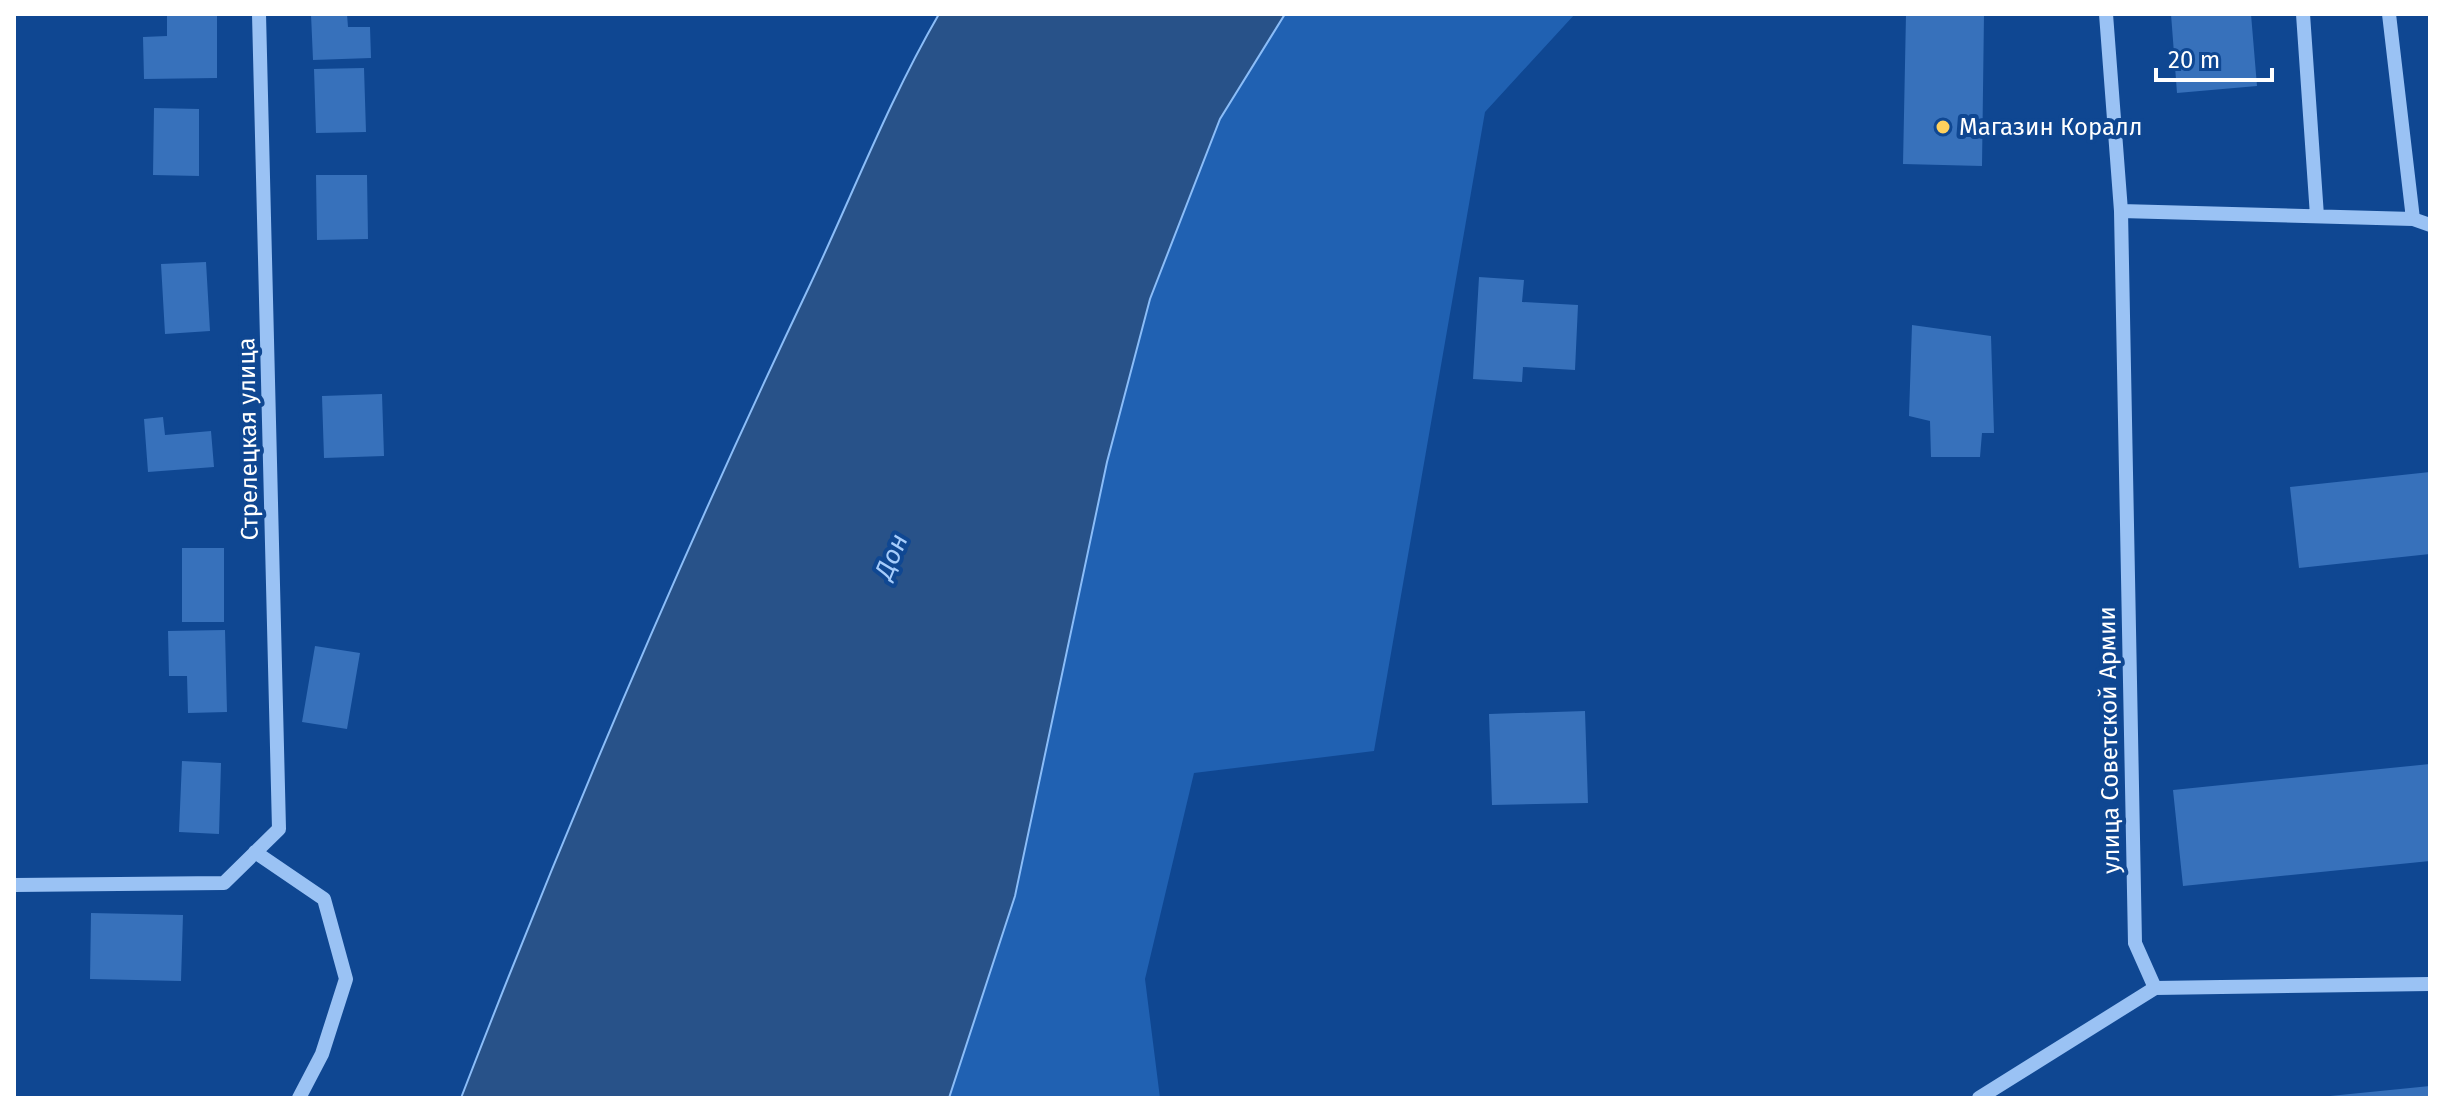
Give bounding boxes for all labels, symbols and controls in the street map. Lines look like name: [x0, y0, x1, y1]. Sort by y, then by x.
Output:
scale bar: [2156, 32, 2272, 82]
text: 20 m: [2168, 46, 2220, 74]
place label: Магазин Коралл: [1959, 113, 2143, 141]
marker: Магазин Коралл: [1934, 118, 1952, 136]
street label: Стрелецкая улица: [232, 337, 264, 541]
water label: Дон: [867, 529, 915, 585]
street label: улица Советской Армии: [2093, 606, 2125, 874]

